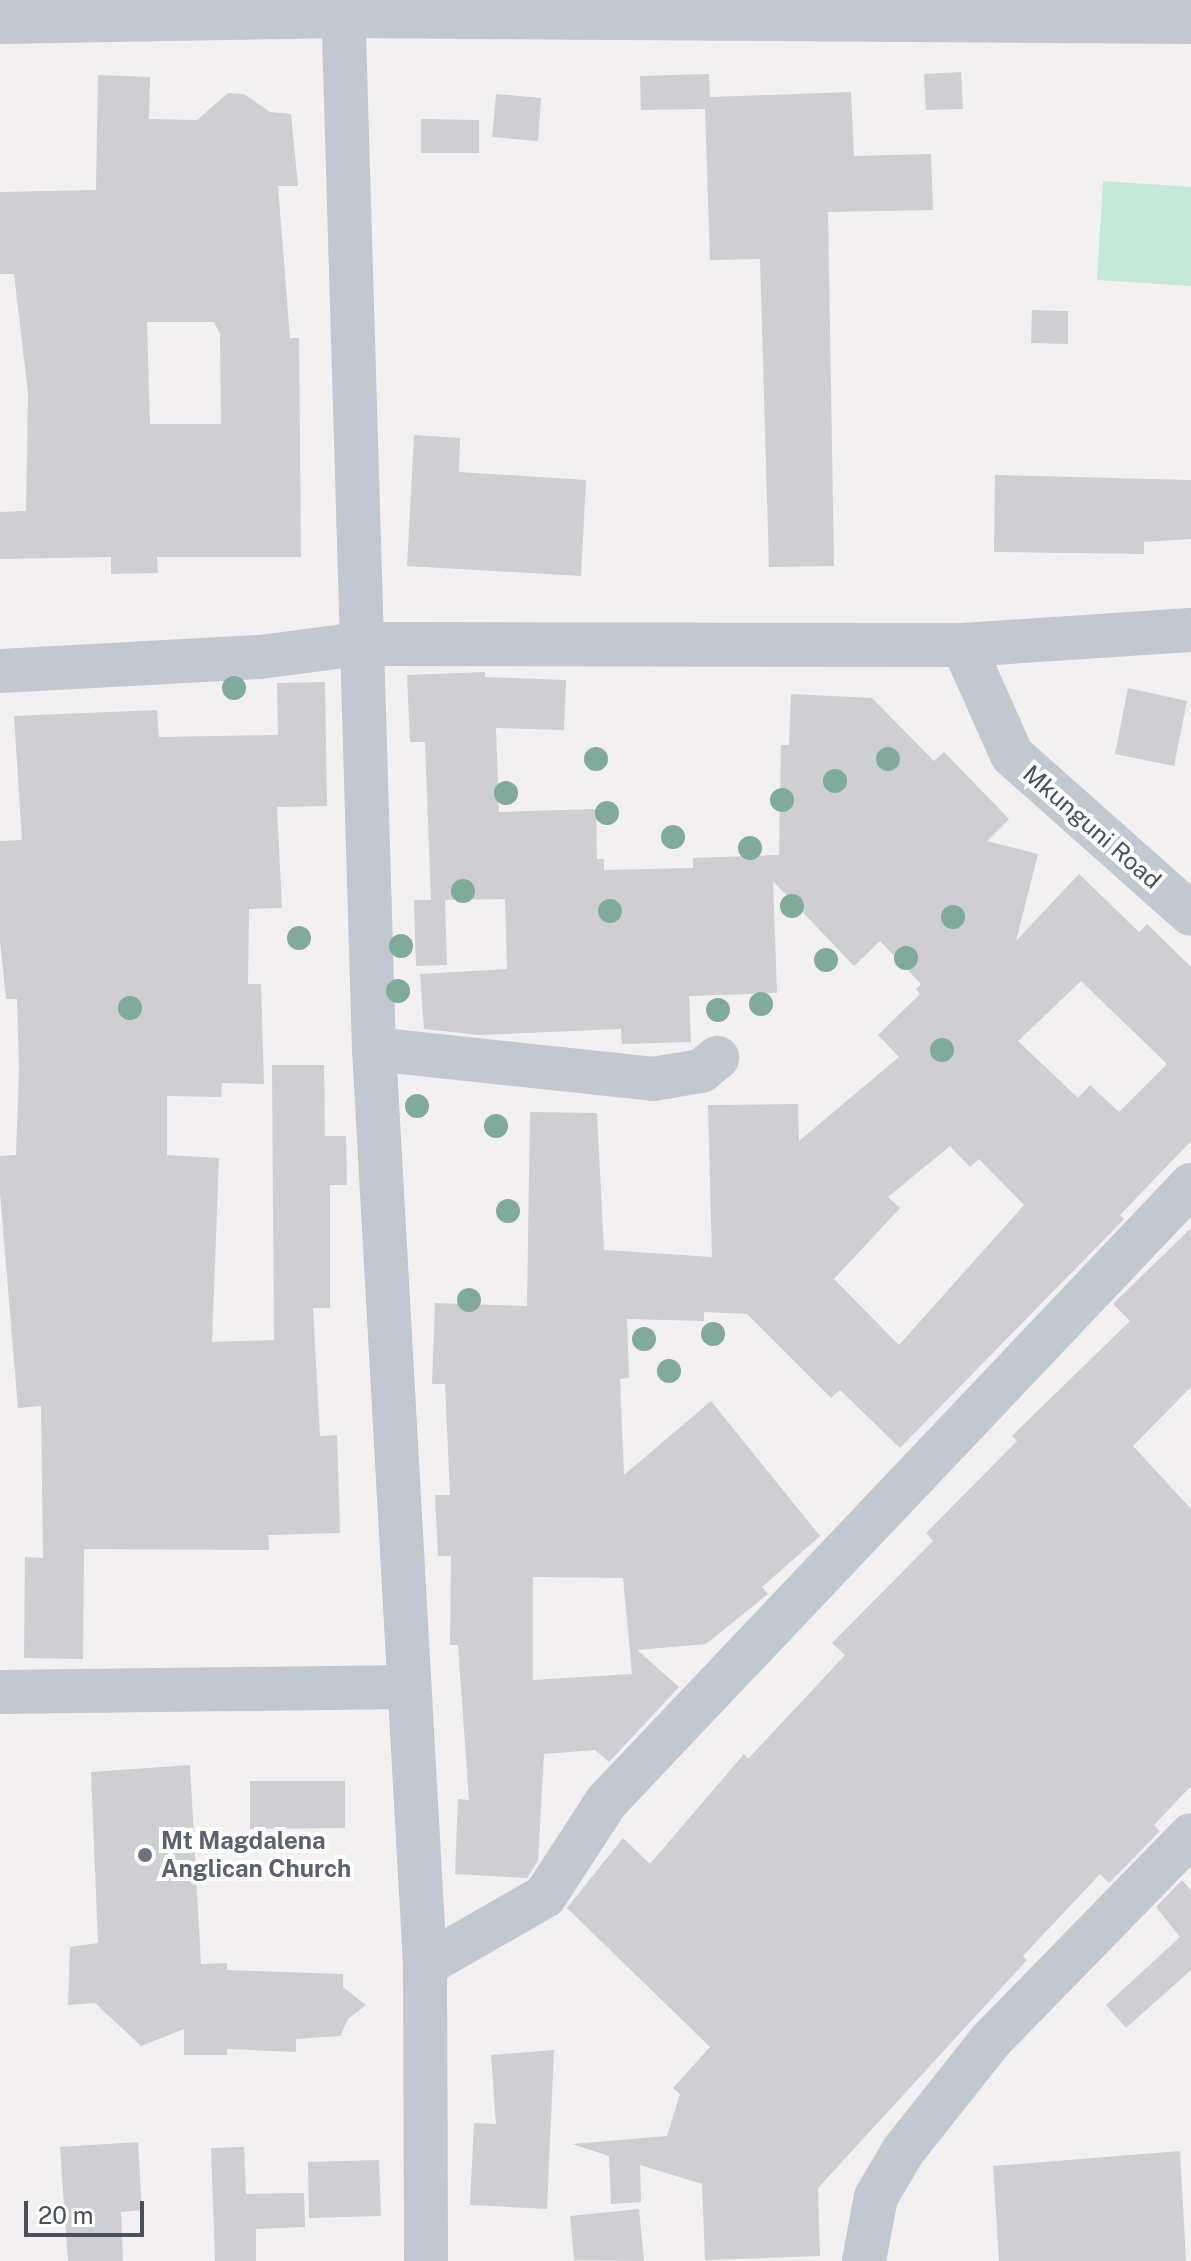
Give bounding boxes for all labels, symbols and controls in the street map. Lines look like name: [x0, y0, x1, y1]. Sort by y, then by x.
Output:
street label: Mkunguni Road: [1017, 759, 1167, 895]
place label: Mt Magdalena Anglican Church: [161, 1827, 351, 1883]
marker: Mt Magdalena Anglican Church: [136, 1846, 154, 1864]
scale bar: [28, 2185, 148, 2235]
text: 20 m: [38, 2201, 94, 2229]

